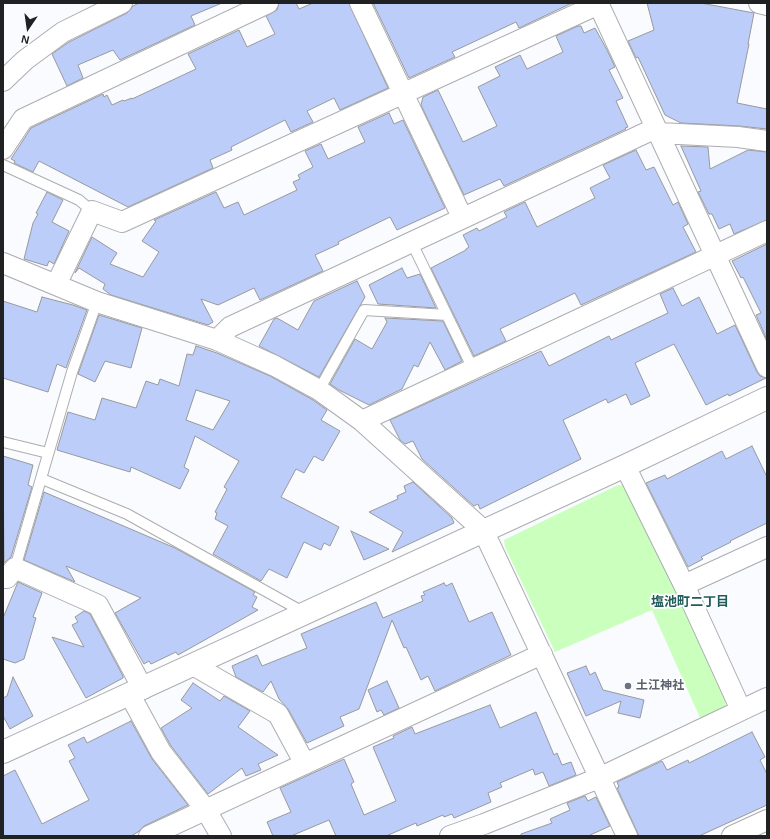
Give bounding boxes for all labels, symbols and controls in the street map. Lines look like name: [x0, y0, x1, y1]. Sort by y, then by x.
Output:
north arrow: [8, 8, 48, 48]
text: N: [20, 33, 31, 46]
district label: 塩池町二丁目: [651, 594, 729, 610]
place label: 土江神社: [636, 679, 684, 693]
marker: 土江神社: [623, 681, 633, 691]

